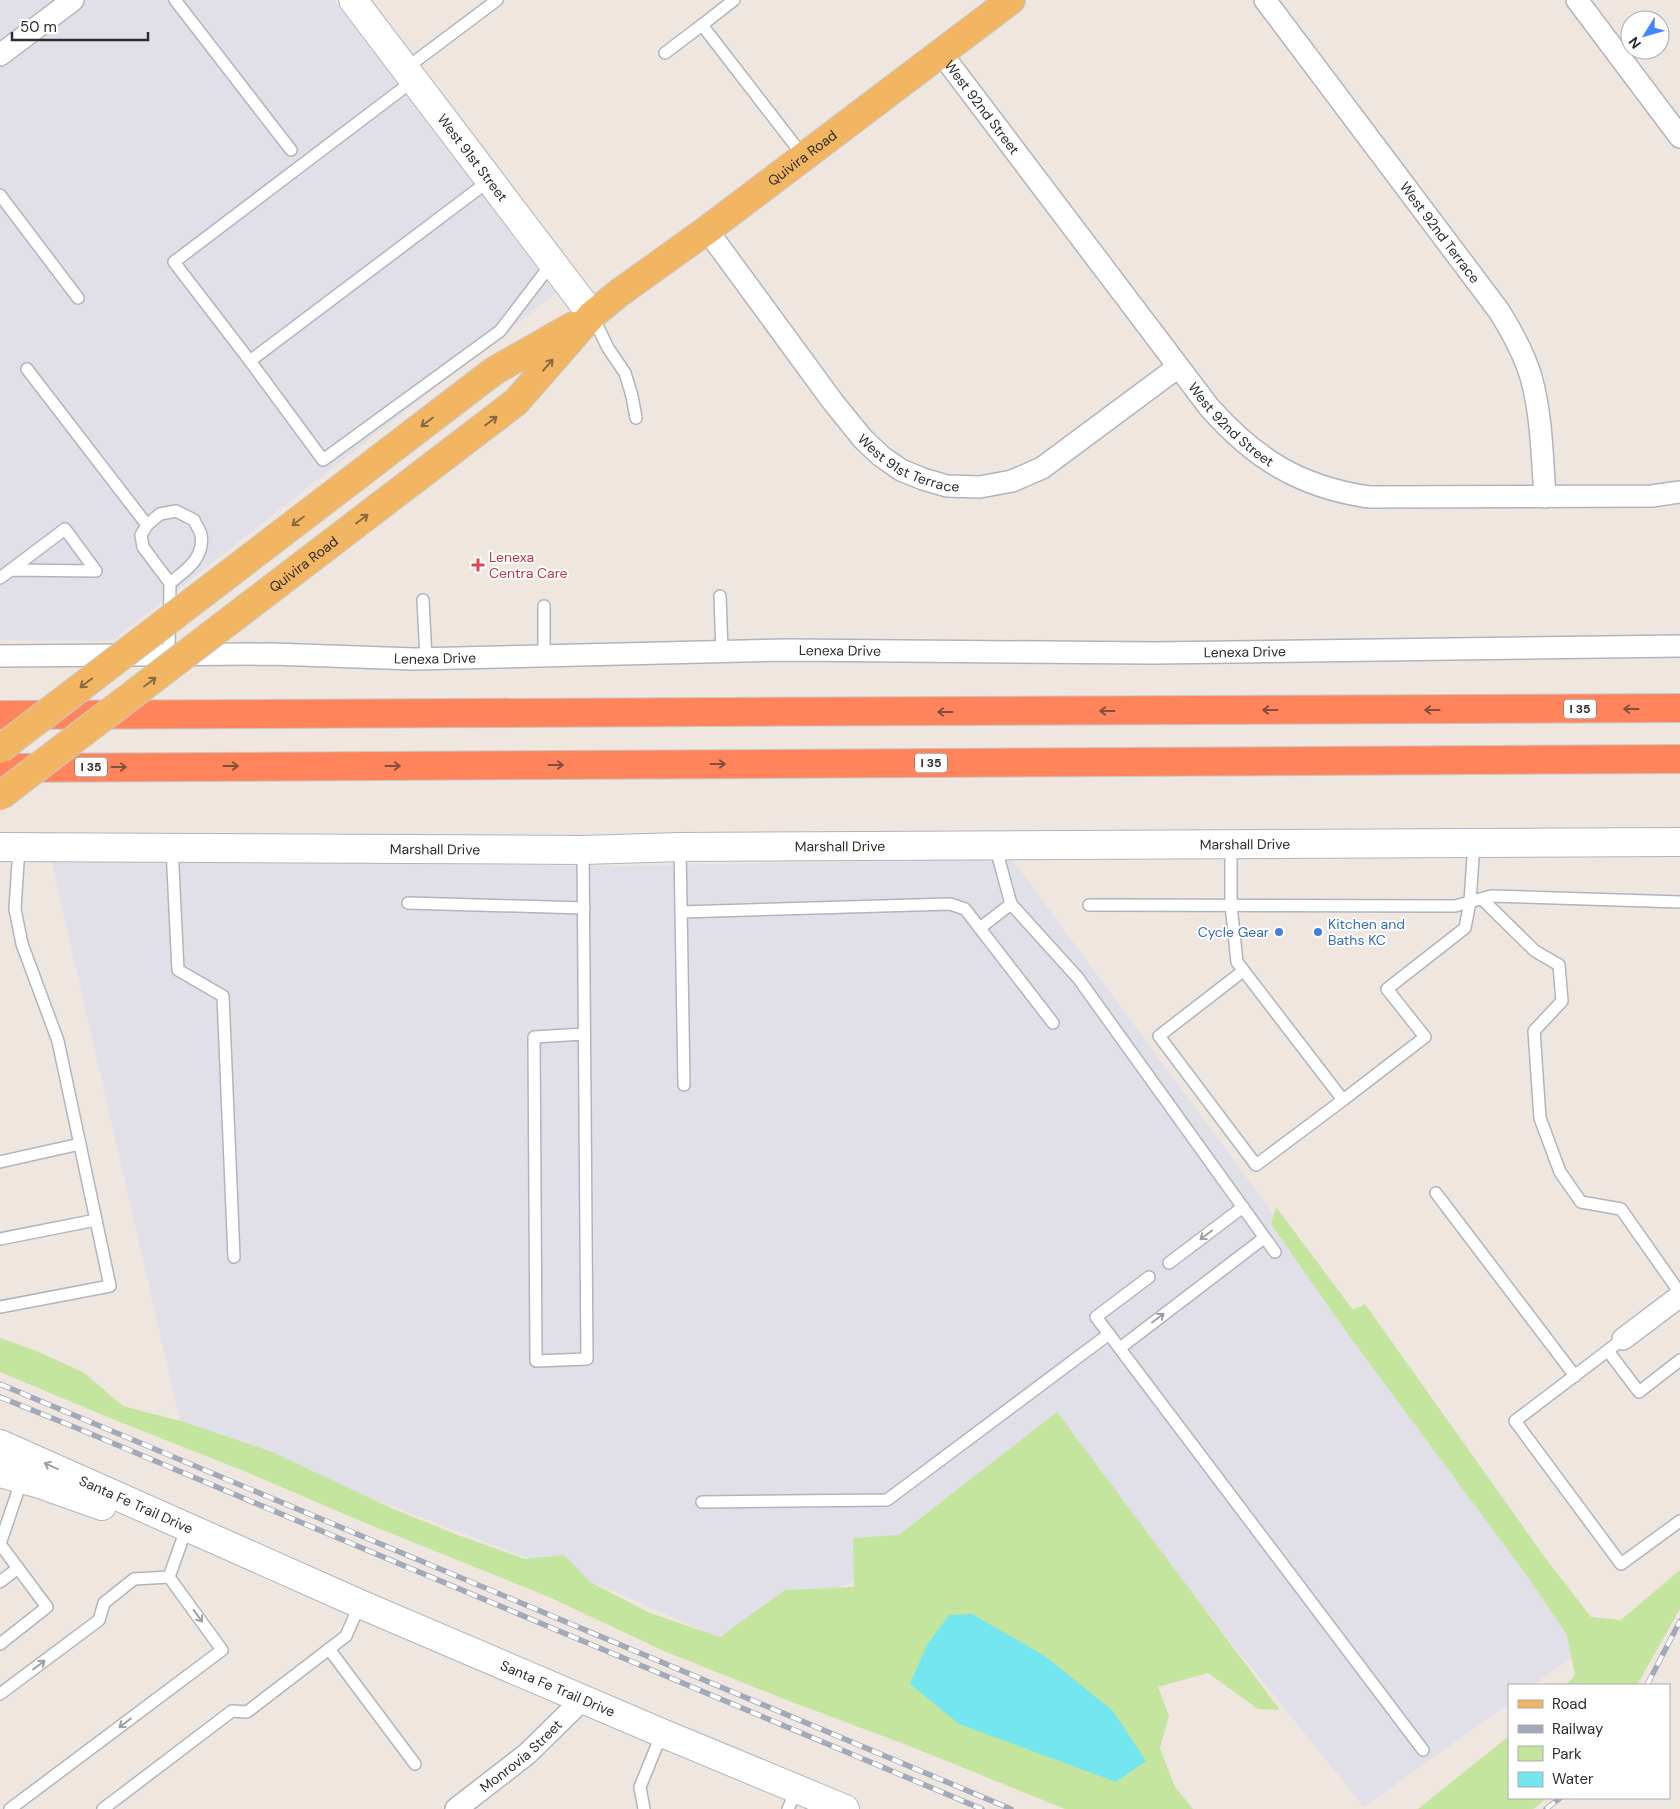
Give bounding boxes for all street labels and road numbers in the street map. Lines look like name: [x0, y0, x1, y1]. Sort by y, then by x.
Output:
street label: West 92nd Street: [941, 56, 1024, 158]
street label: West 91st Street: [434, 110, 512, 205]
street label: Quivira Road: [764, 126, 840, 190]
street label: West 92nd Terrace: [1396, 178, 1484, 287]
street label: West 92nd Street: [1184, 379, 1277, 471]
street label: West 91st Terrace: [854, 430, 960, 495]
street label: Quivira Road: [265, 532, 342, 596]
street label: Lenexa Drive: [799, 641, 881, 660]
street label: Lenexa Drive: [1204, 642, 1286, 661]
street label: Lenexa Drive: [394, 649, 476, 668]
road number: I 35: [1564, 700, 1596, 719]
road number: I 35: [915, 754, 947, 772]
road number: I 35: [75, 758, 107, 776]
street label: Marshall Drive: [1200, 835, 1290, 853]
street label: Marshall Drive: [795, 837, 885, 855]
street label: Marshall Drive: [390, 840, 480, 858]
street label: Santa Fe Trail Drive: [76, 1471, 196, 1538]
street label: Santa Fe Trail Drive: [498, 1656, 618, 1721]
street label: Monrovia Street: [476, 1716, 566, 1796]

